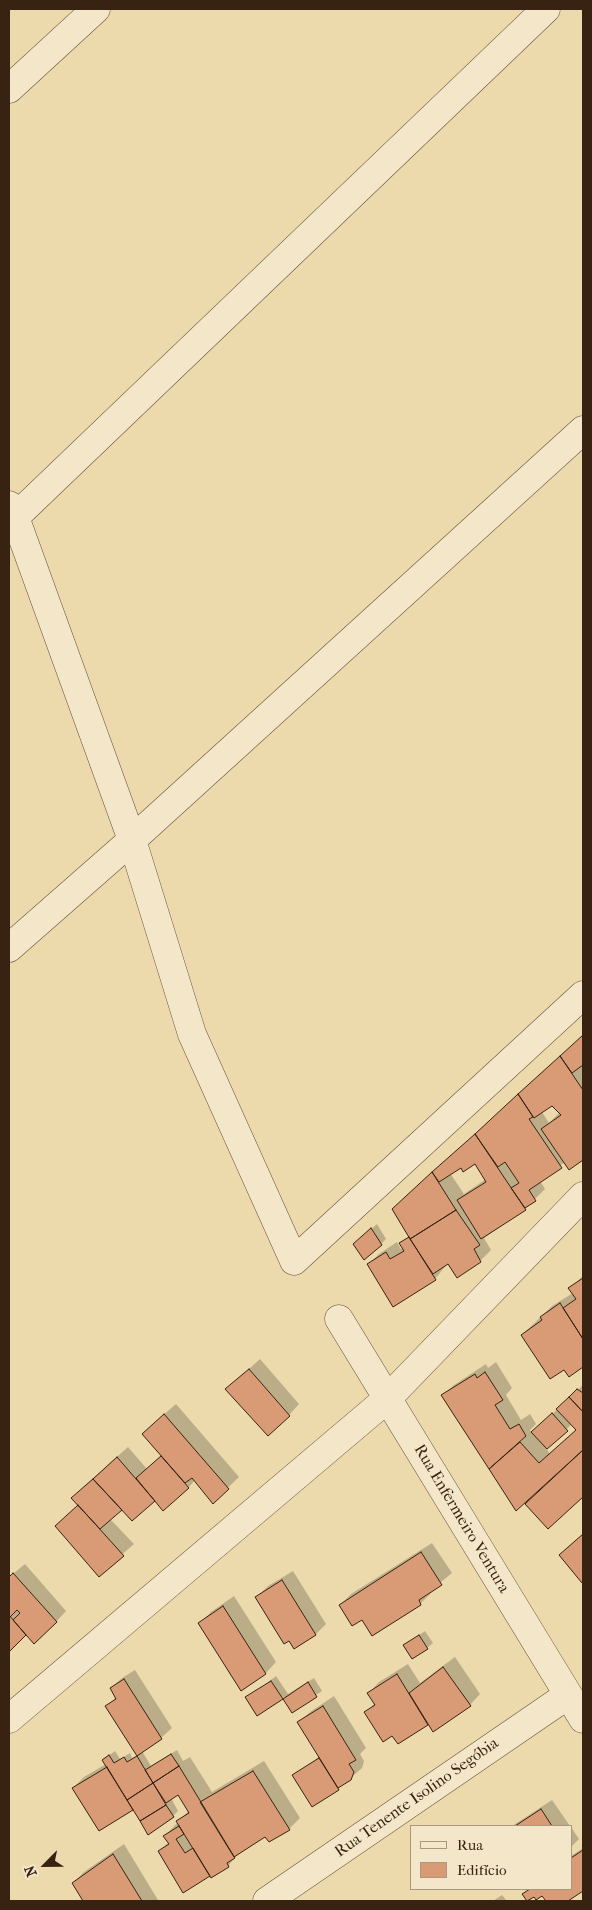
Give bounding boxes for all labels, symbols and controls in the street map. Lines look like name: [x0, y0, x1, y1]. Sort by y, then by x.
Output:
street label: Rua Enfermeiro Ventura: [409, 1441, 513, 1597]
street label: Rua Tenente Isolino Segóbia: [332, 1734, 502, 1862]
legend: [410, 1825, 572, 1890]
north arrow: [20, 1840, 70, 1890]
text: Edifício: [457, 1861, 507, 1879]
text: N: [21, 1863, 41, 1879]

